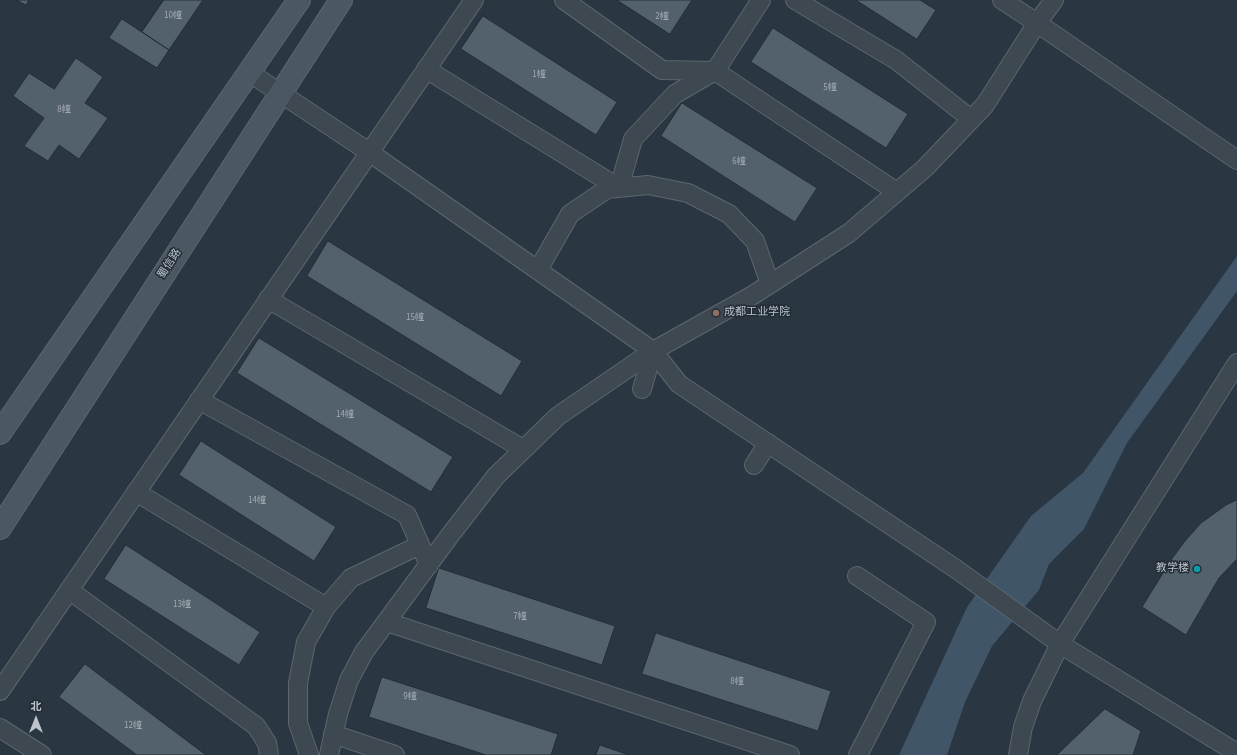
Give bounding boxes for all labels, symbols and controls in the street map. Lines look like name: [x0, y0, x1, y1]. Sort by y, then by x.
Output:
house number: 10幢: [164, 11, 182, 21]
house number: 2幢: [655, 12, 669, 22]
house number: 1幢: [532, 70, 546, 80]
house number: 5幢: [823, 83, 837, 93]
house number: 8幢: [57, 105, 71, 115]
house number: 6幢: [732, 157, 746, 167]
street label: 蜀信路: [155, 247, 185, 281]
place label: 成都工业学院: [724, 306, 790, 320]
marker: 成都工业学院: [711, 308, 721, 318]
house number: 15幢: [406, 313, 424, 323]
house number: 14幢: [336, 410, 354, 420]
house number: 14幢: [248, 496, 266, 506]
place label: 教学楼: [1156, 562, 1189, 576]
marker: 教学楼: [1192, 564, 1202, 574]
house number: 13幢: [173, 600, 191, 610]
house number: 7幢: [513, 612, 527, 622]
house number: 8幢: [730, 677, 744, 687]
house number: 9幢: [403, 692, 417, 702]
north arrow: [16, 699, 56, 739]
text: 北: [31, 699, 42, 714]
house number: 12幢: [124, 721, 142, 731]

